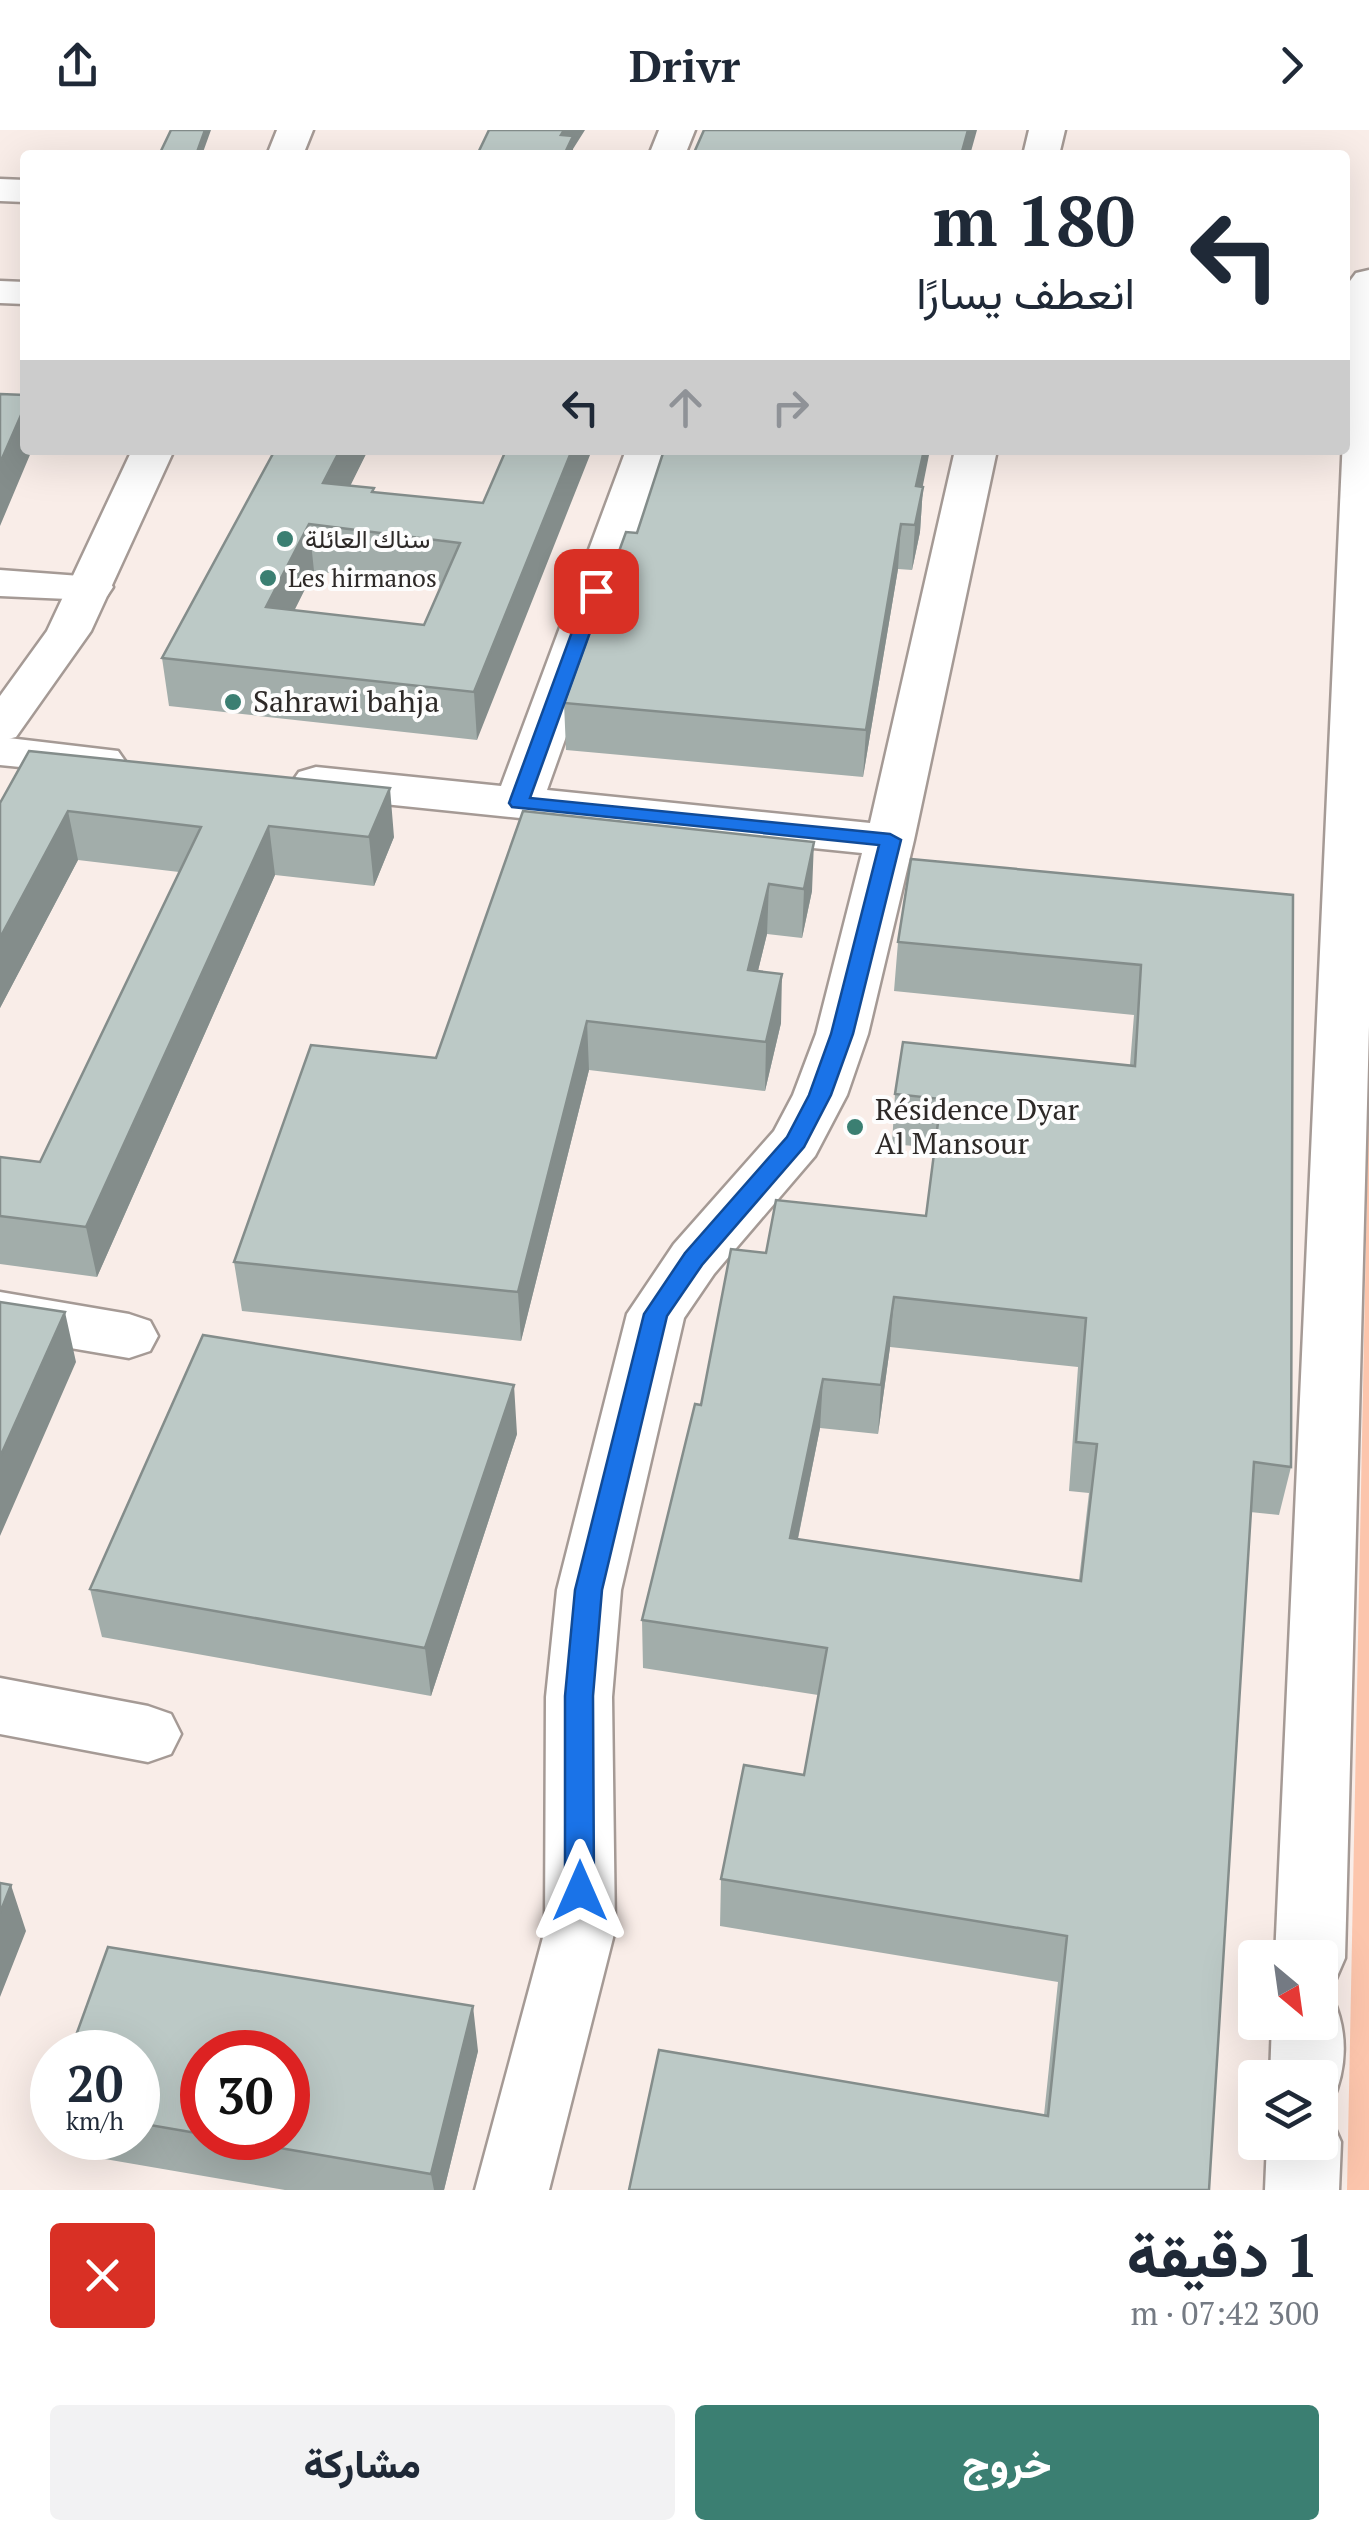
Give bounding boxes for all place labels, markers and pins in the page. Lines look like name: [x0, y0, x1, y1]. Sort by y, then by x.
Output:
place label: سناك العائلة: [305, 522, 430, 555]
marker: سناك العائلة: [274, 528, 296, 550]
pin: [554, 549, 639, 634]
place label: Les hirmanos: [288, 561, 437, 594]
marker: Les hirmanos: [257, 567, 279, 589]
place label: Sahrawi bahja: [253, 681, 440, 721]
marker: Sahrawi bahja: [222, 691, 244, 713]
place label: Résidence Dyar Al Mansour: [875, 1089, 1080, 1163]
marker: Résidence Dyar Al Mansour: [844, 1116, 866, 1138]

